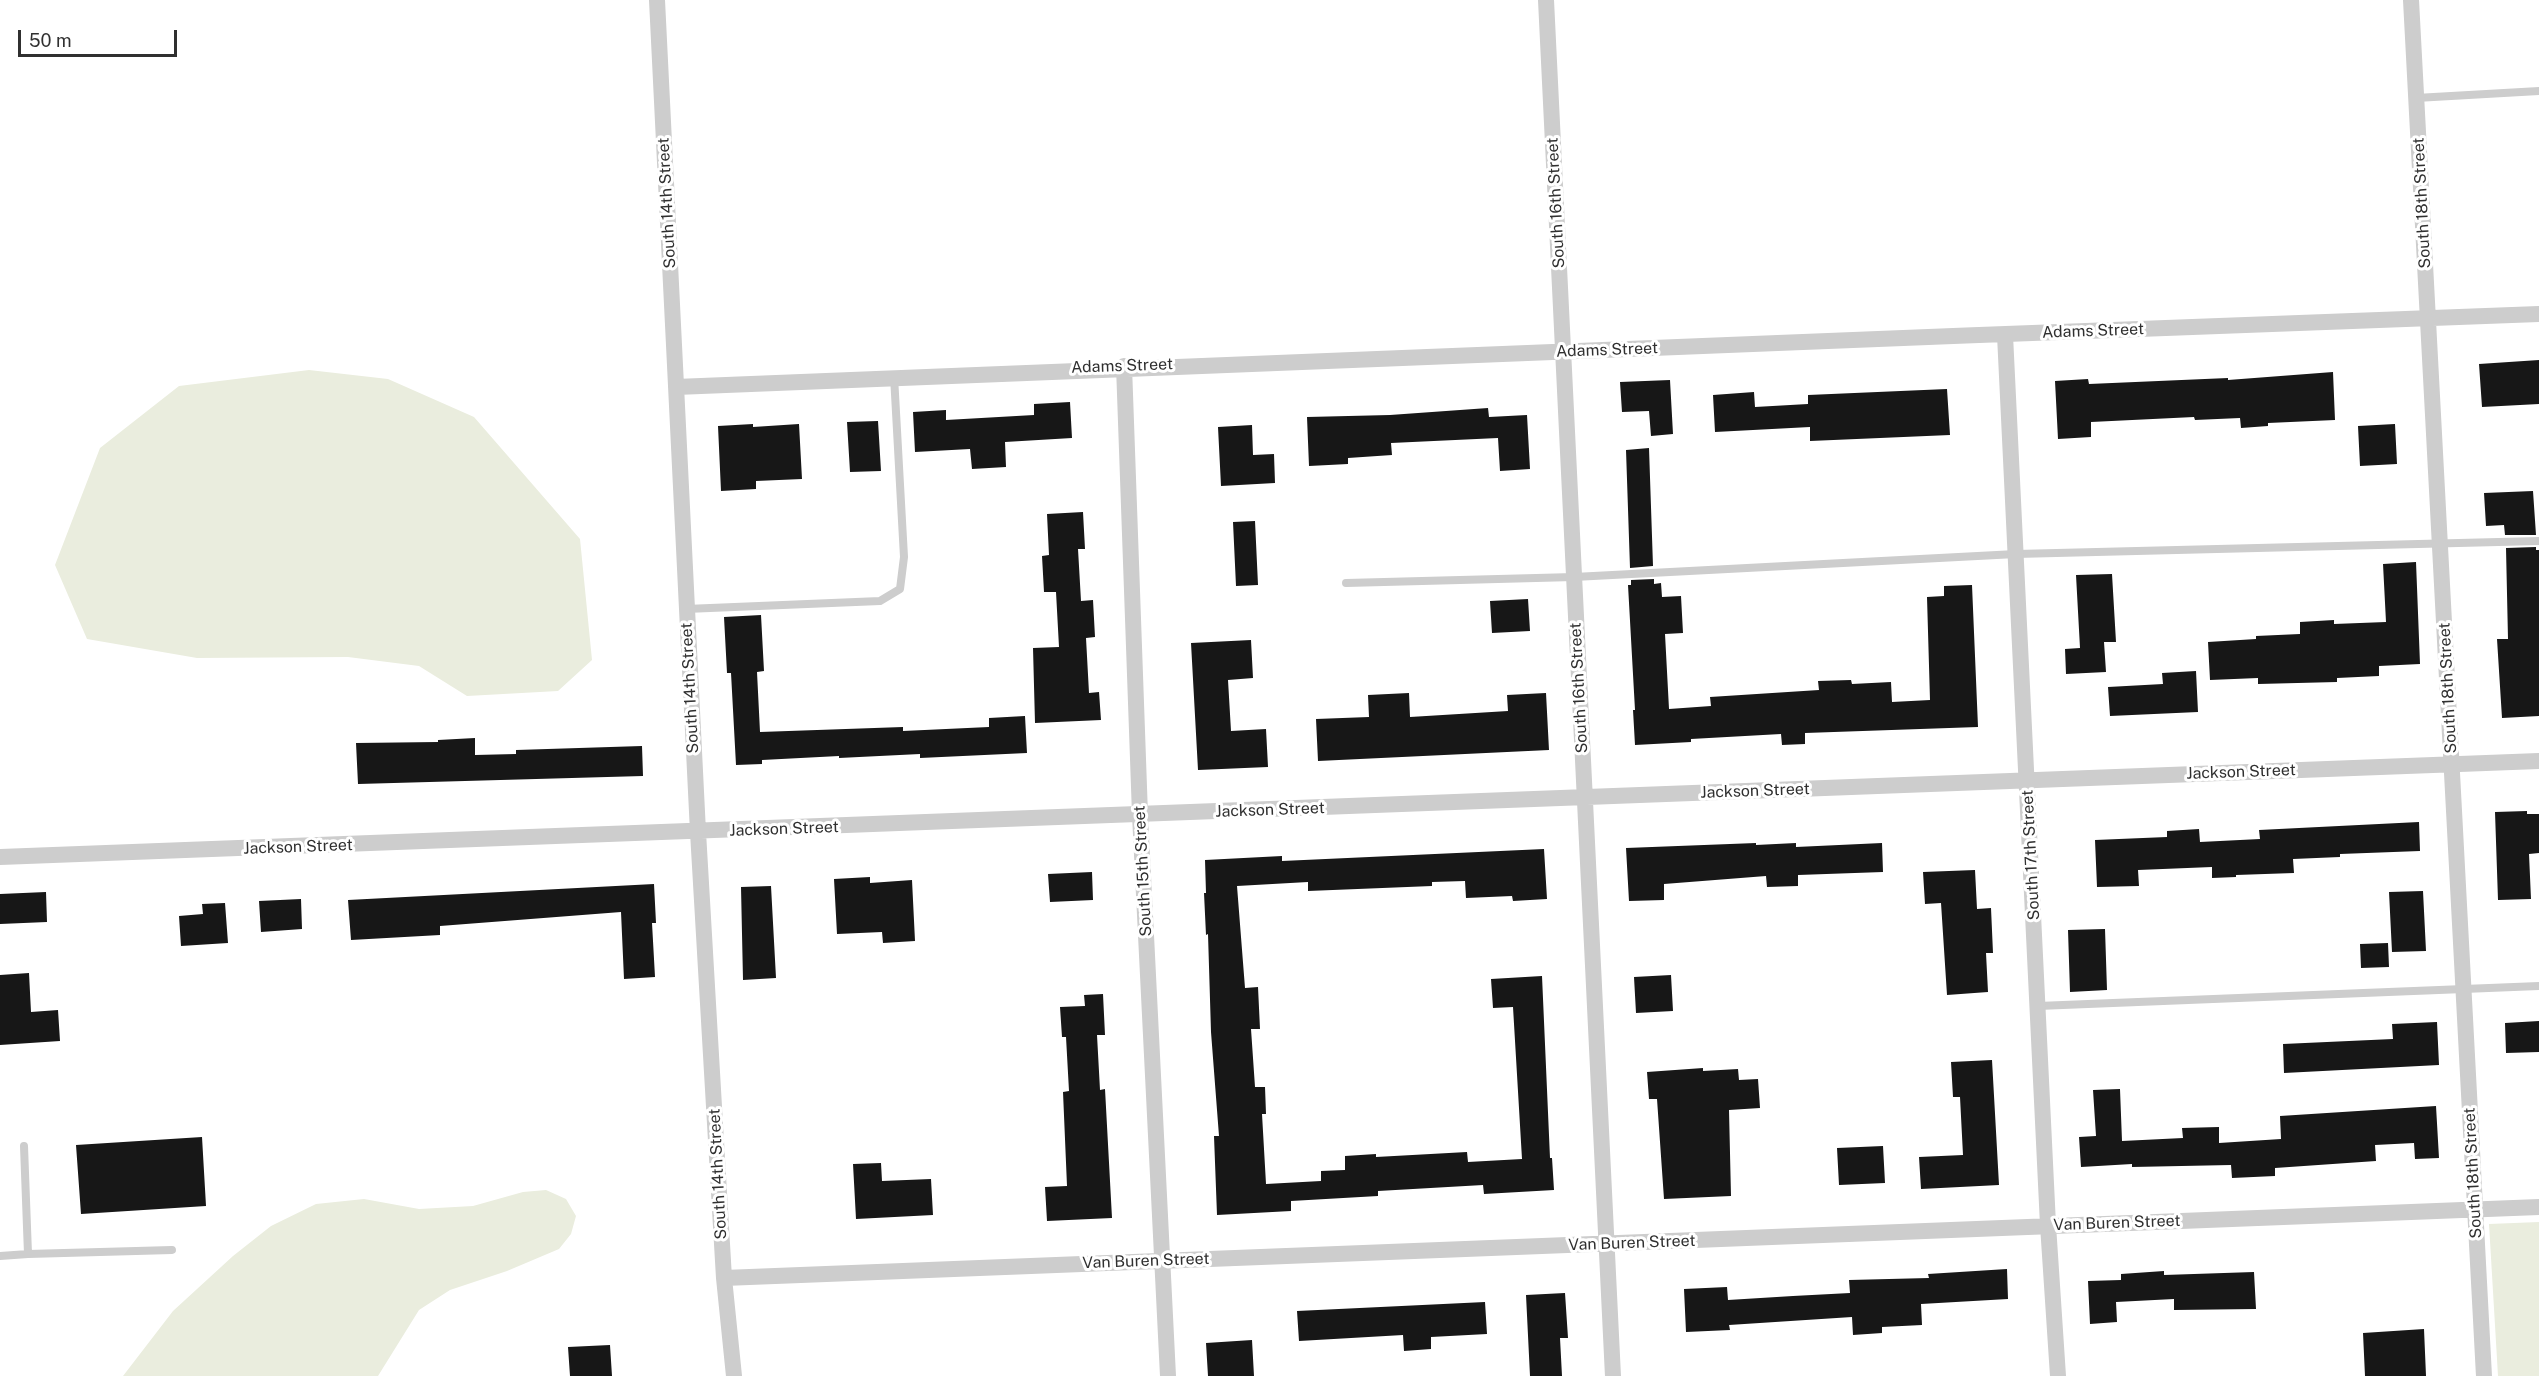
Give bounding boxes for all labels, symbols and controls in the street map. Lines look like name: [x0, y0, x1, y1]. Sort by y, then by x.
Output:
scale bar: [21, 18, 180, 56]
text: 50 m: [29, 30, 72, 51]
street label: South 14th Street: [654, 137, 680, 269]
street label: South 16th Street: [1543, 137, 1569, 269]
street label: South 18th Street: [2409, 137, 2435, 269]
street label: Adams Street: [2042, 320, 2144, 342]
street label: Adams Street: [1556, 339, 1658, 361]
street label: Adams Street: [1071, 355, 1173, 377]
street label: South 14th Street: [677, 622, 703, 754]
street label: South 16th Street: [1566, 622, 1592, 754]
street label: South 18th Street: [2435, 622, 2461, 754]
street label: Jackson Street: [2186, 760, 2296, 784]
street label: Jackson Street: [1700, 779, 1810, 803]
street label: South 17th Street: [2018, 789, 2044, 921]
street label: Jackson Street: [1215, 798, 1325, 822]
street label: South 15th Street: [1130, 805, 1156, 937]
street label: Jackson Street: [729, 817, 839, 841]
street label: Jackson Street: [243, 835, 353, 859]
street label: South 18th Street: [2460, 1107, 2486, 1239]
street label: South 14th Street: [705, 1108, 731, 1240]
street label: Van Buren Street: [2053, 1211, 2181, 1235]
street label: Van Buren Street: [1568, 1231, 1696, 1255]
street label: Van Buren Street: [1082, 1249, 1210, 1273]

